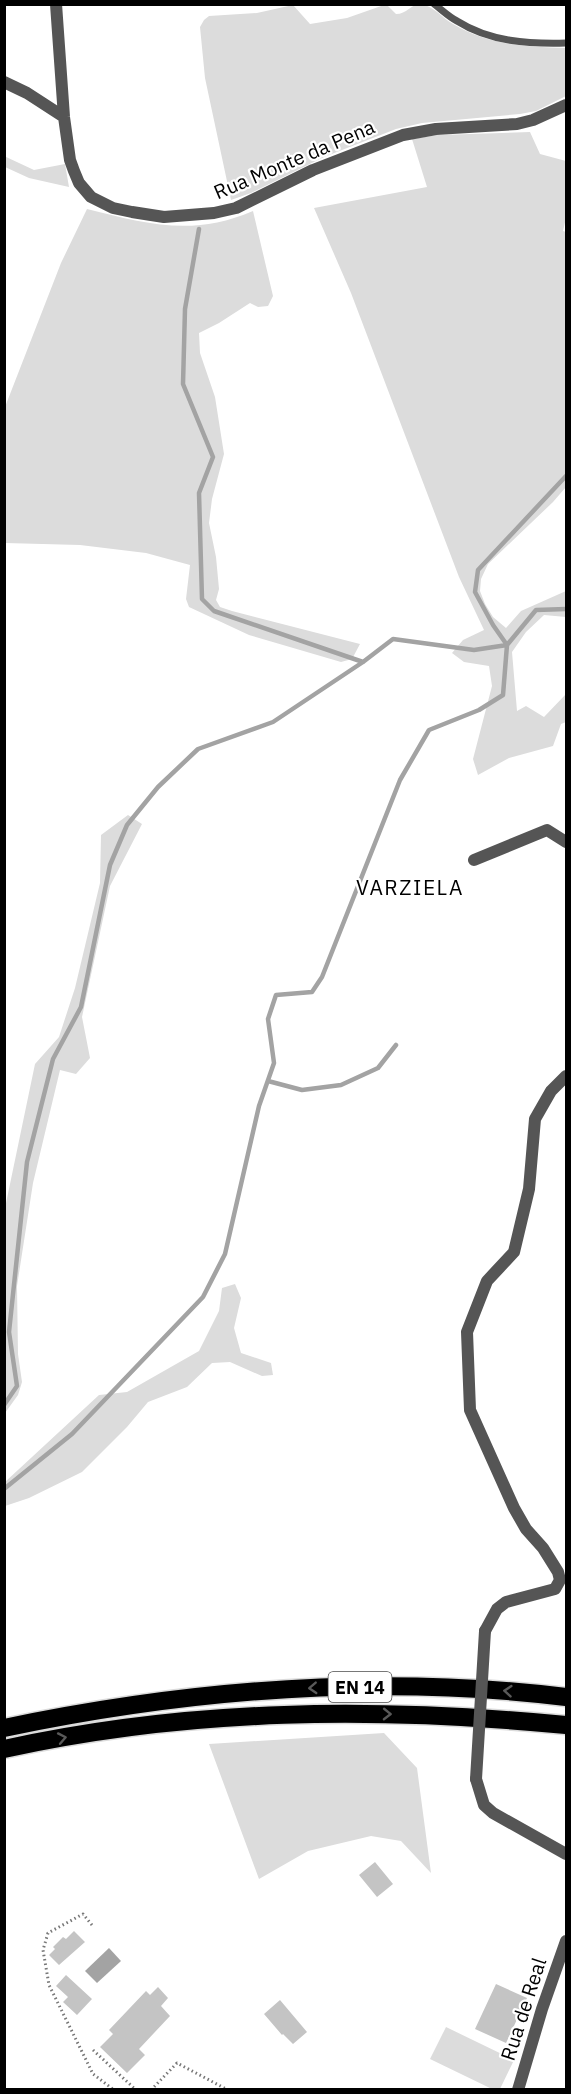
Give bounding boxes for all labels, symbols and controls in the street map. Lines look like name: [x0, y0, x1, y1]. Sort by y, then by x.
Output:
street label: Rua Monte da Pena: [209, 113, 379, 205]
district label: VARZIELA: [356, 873, 464, 901]
road number: EN 14: [328, 1672, 392, 1702]
one-way arrow: [309, 1681, 318, 1694]
one-way arrow: [504, 1685, 513, 1698]
one-way arrow: [383, 1708, 392, 1720]
one-way arrow: [57, 1732, 67, 1745]
street label: Rua de Real: [494, 1954, 552, 2064]

